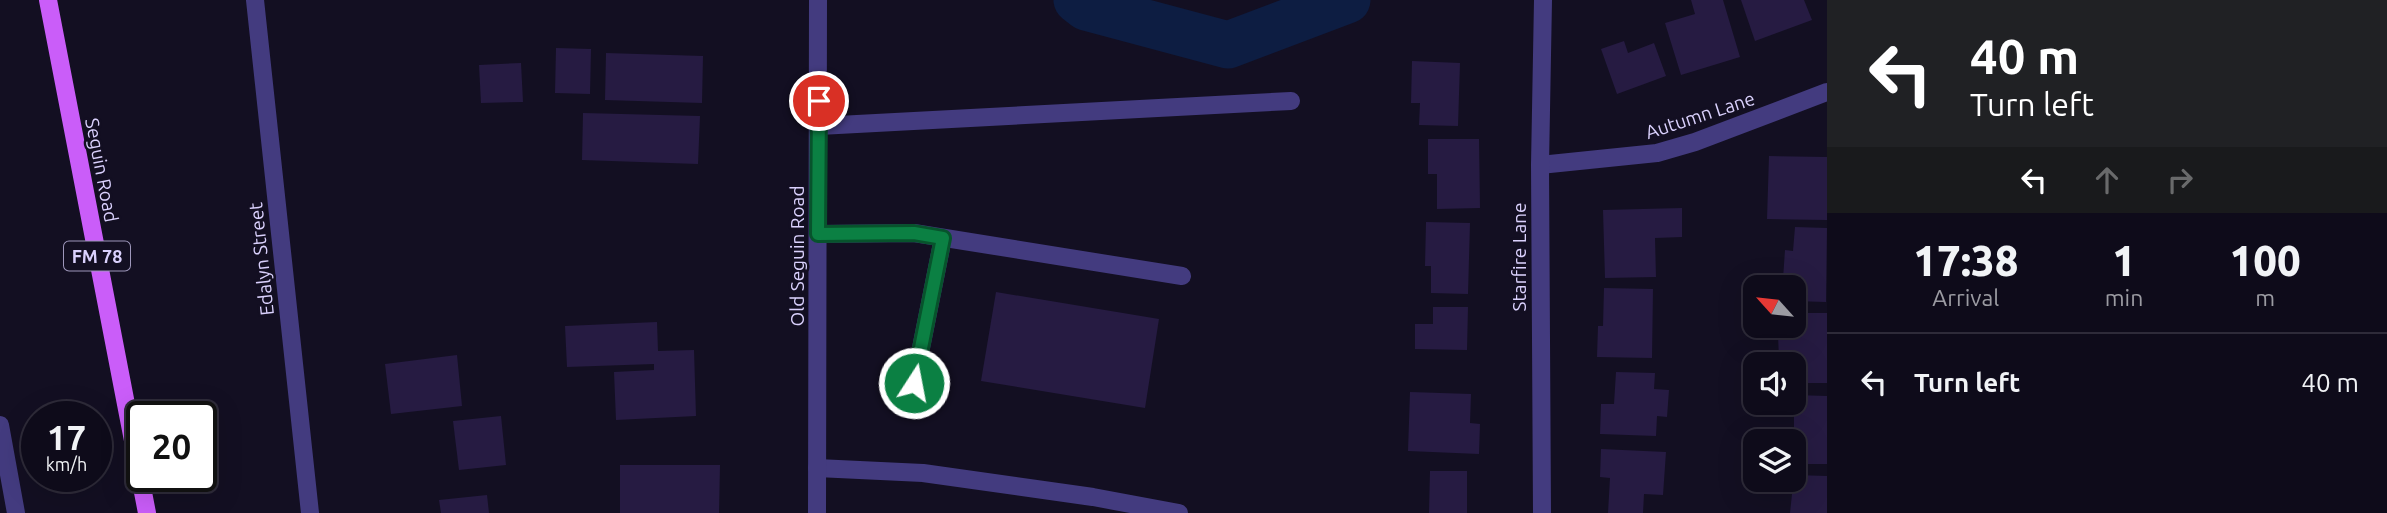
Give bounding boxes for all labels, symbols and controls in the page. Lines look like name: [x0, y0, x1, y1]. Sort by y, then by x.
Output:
icon: left: [1855, 28, 1946, 119]
text: 40 m: [1970, 28, 2079, 83]
pin: [789, 71, 849, 131]
icon: arrive: [800, 82, 838, 120]
text: Turn left: [1970, 86, 2094, 122]
street label: Autumn Lane: [1642, 87, 1758, 143]
street label: Seguin Road: [81, 116, 123, 224]
icon: left: [2015, 161, 2053, 199]
icon: ahead: [2088, 161, 2126, 199]
icon: right: [2161, 161, 2199, 199]
street label: Old Seguin Road: [786, 185, 808, 327]
street label: Edalyn Street: [244, 201, 278, 317]
street label: Starfire Lane: [1508, 202, 1530, 312]
text: 17:38: [1913, 237, 2018, 284]
text: 1: [2112, 237, 2136, 284]
text: 100: [2230, 237, 2301, 284]
road number: FM 78: [64, 242, 130, 270]
north arrow: [1743, 275, 1806, 338]
map controls: [1743, 275, 1806, 492]
text: Arrival: [1932, 285, 1999, 310]
text: min: [2105, 285, 2143, 310]
text: m: [2255, 285, 2275, 310]
position arrow: [877, 346, 951, 420]
button: sound: [1743, 352, 1806, 415]
icon: left: [1855, 363, 1893, 401]
text: Turn left: [1914, 368, 2020, 397]
text: 40 m: [2301, 368, 2359, 397]
speed limit sign: 20: [126, 401, 217, 492]
text: 17: [47, 417, 86, 457]
button: layers: [1743, 429, 1806, 492]
text: km/h: [46, 454, 87, 474]

